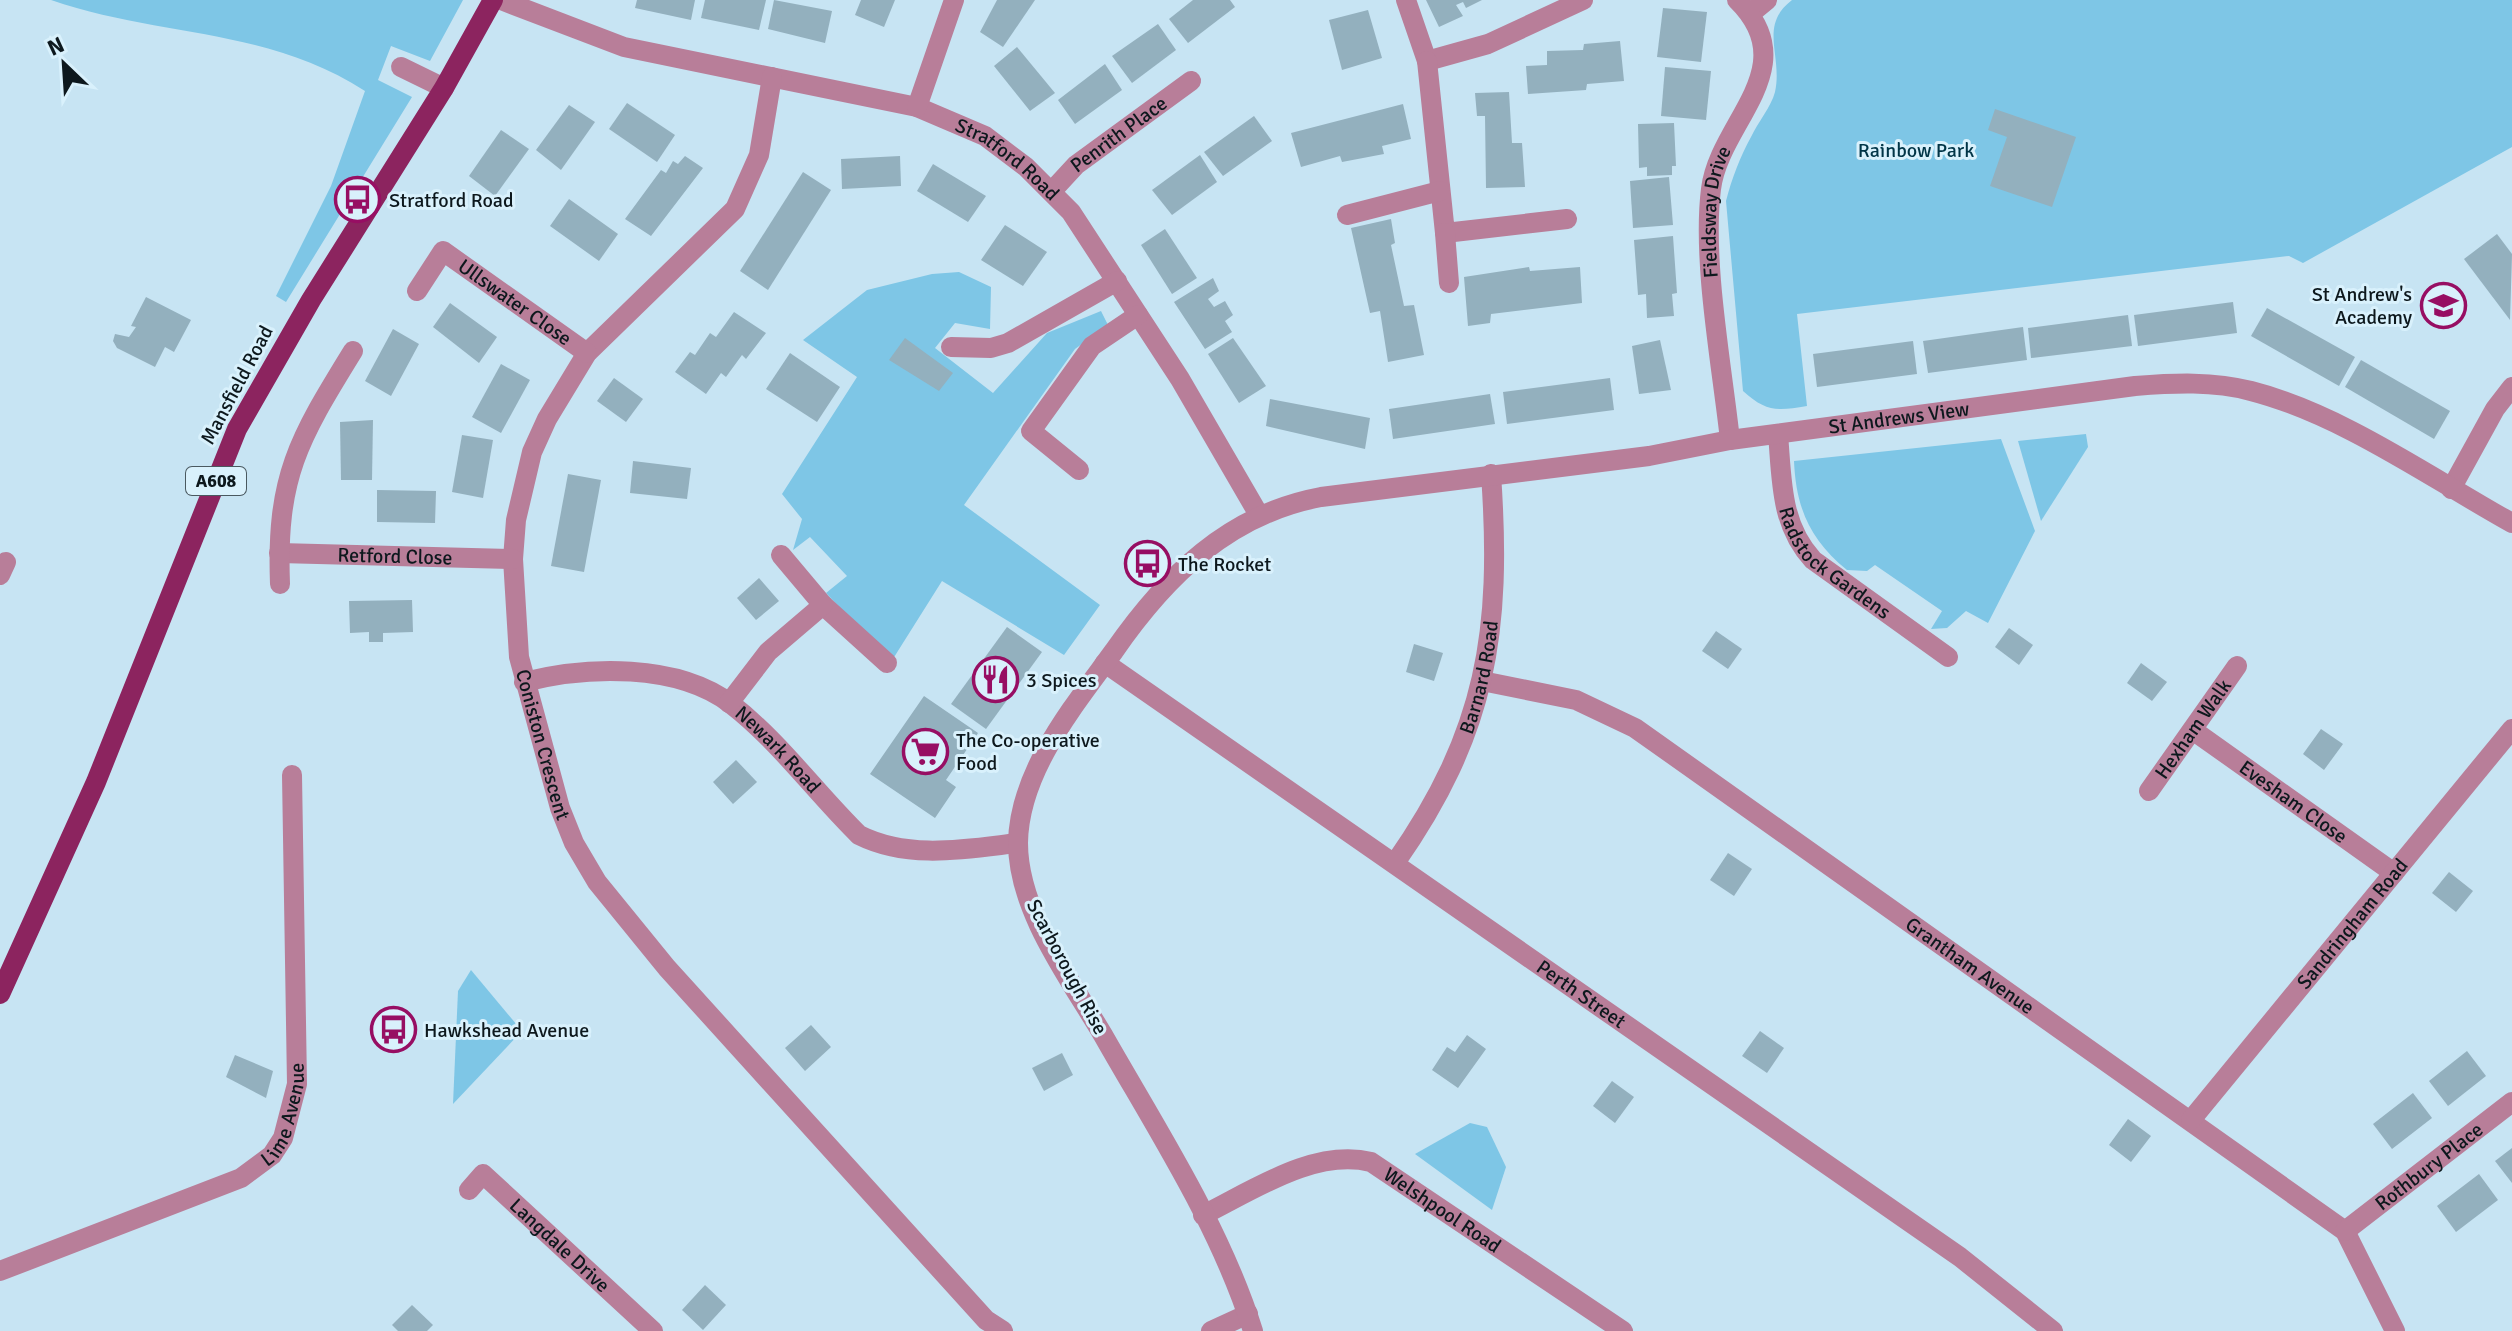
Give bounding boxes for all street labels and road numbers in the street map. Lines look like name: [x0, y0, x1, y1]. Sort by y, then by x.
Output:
street label: Penrith Place: [1065, 90, 1172, 178]
street label: Stratford Road: [952, 112, 1065, 206]
street label: Fieldsway Drive: [1696, 142, 1736, 279]
street label: Ullswater Close: [453, 253, 577, 351]
street label: Mansfield Road: [195, 321, 279, 449]
street label: St Andrews View: [1827, 396, 1971, 439]
road number: A608: [186, 467, 246, 495]
street label: Radstock Gardens: [1774, 504, 1896, 624]
street label: Retford Close: [337, 542, 453, 570]
street label: Barnard Road: [1454, 619, 1503, 737]
street label: Coniston Crescent: [510, 666, 576, 824]
street label: Hexham Walk: [2149, 674, 2236, 784]
street label: Newark Road: [730, 700, 826, 798]
street label: Evesham Close: [2234, 755, 2352, 849]
street label: Sandringham Road: [2291, 853, 2413, 994]
street label: Scarborough Rise: [1021, 895, 1113, 1039]
street label: Grantham Avenue: [1901, 911, 2039, 1020]
street label: Perth Street: [1532, 954, 1631, 1034]
street label: Lime Avenue: [256, 1063, 309, 1172]
street label: Rothbury Place: [2370, 1117, 2488, 1216]
street label: Welshpool Road: [1379, 1162, 1506, 1258]
street label: Langdale Drive: [505, 1193, 615, 1297]

